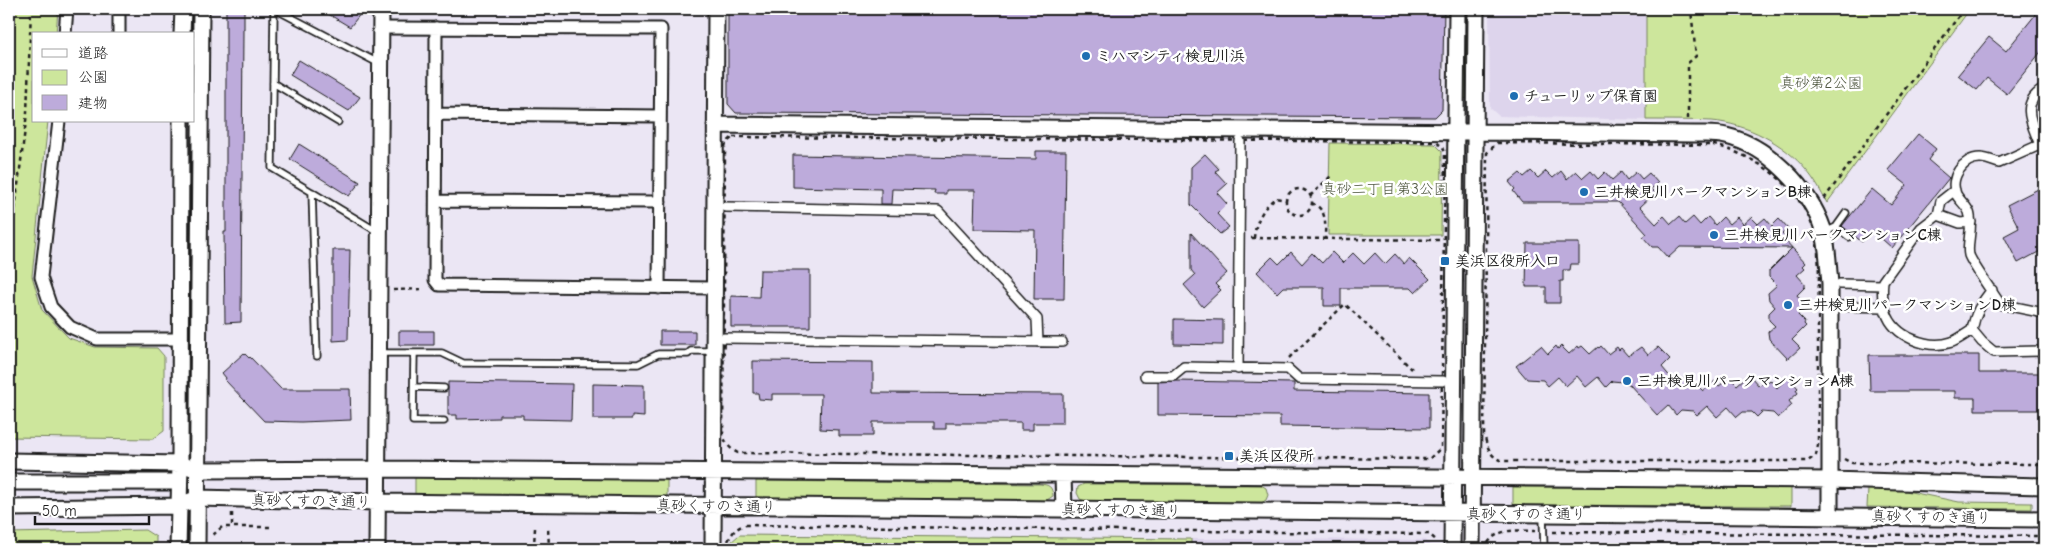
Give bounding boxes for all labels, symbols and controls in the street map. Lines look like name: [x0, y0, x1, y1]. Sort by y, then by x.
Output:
legend: [32, 32, 195, 122]
text: 道路: [78, 44, 108, 62]
place label: ミハマシティ検見川浜: [1096, 47, 1245, 65]
marker: ミハマシティ検見川浜: [1080, 50, 1092, 62]
text: 公園: [78, 68, 108, 86]
park label: 真砂第2公園: [1780, 74, 1862, 92]
place label: チューリップ保育園: [1524, 87, 1658, 105]
marker: チューリップ保育園: [1508, 90, 1520, 102]
text: 建物: [78, 94, 108, 112]
park label: 真砂二丁目第3公園: [1321, 180, 1449, 198]
place label: 三井検見川パークマンションB棟: [1594, 183, 1812, 201]
marker: 三井検見川パークマンションB棟: [1578, 186, 1590, 198]
place label: 三井検見川パークマンションC棟: [1724, 226, 1942, 244]
marker: 三井検見川パークマンションC棟: [1708, 229, 1720, 241]
place label: 美浜区役所入口: [1455, 252, 1560, 270]
marker: 美浜区役所入口: [1439, 255, 1451, 267]
place label: 三井検見川パークマンションD棟: [1798, 296, 2016, 314]
marker: 三井検見川パークマンションD棟: [1782, 299, 1794, 311]
place label: 三井検見川パークマンションA棟: [1637, 372, 1854, 390]
marker: 三井検見川パークマンションA棟: [1621, 375, 1633, 387]
place label: 美浜区役所: [1239, 447, 1314, 465]
marker: 美浜区役所: [1223, 450, 1235, 462]
street label: 真砂くすのき通り: [251, 491, 371, 511]
scale bar: [35, 493, 149, 525]
street label: 真砂くすのき通り: [656, 496, 776, 516]
street label: 真砂くすのき通り: [1061, 500, 1181, 520]
text: 50 m: [42, 502, 77, 520]
street label: 真砂くすのき通り: [1466, 505, 1586, 523]
street label: 真砂くすのき通り: [1871, 507, 1991, 527]

